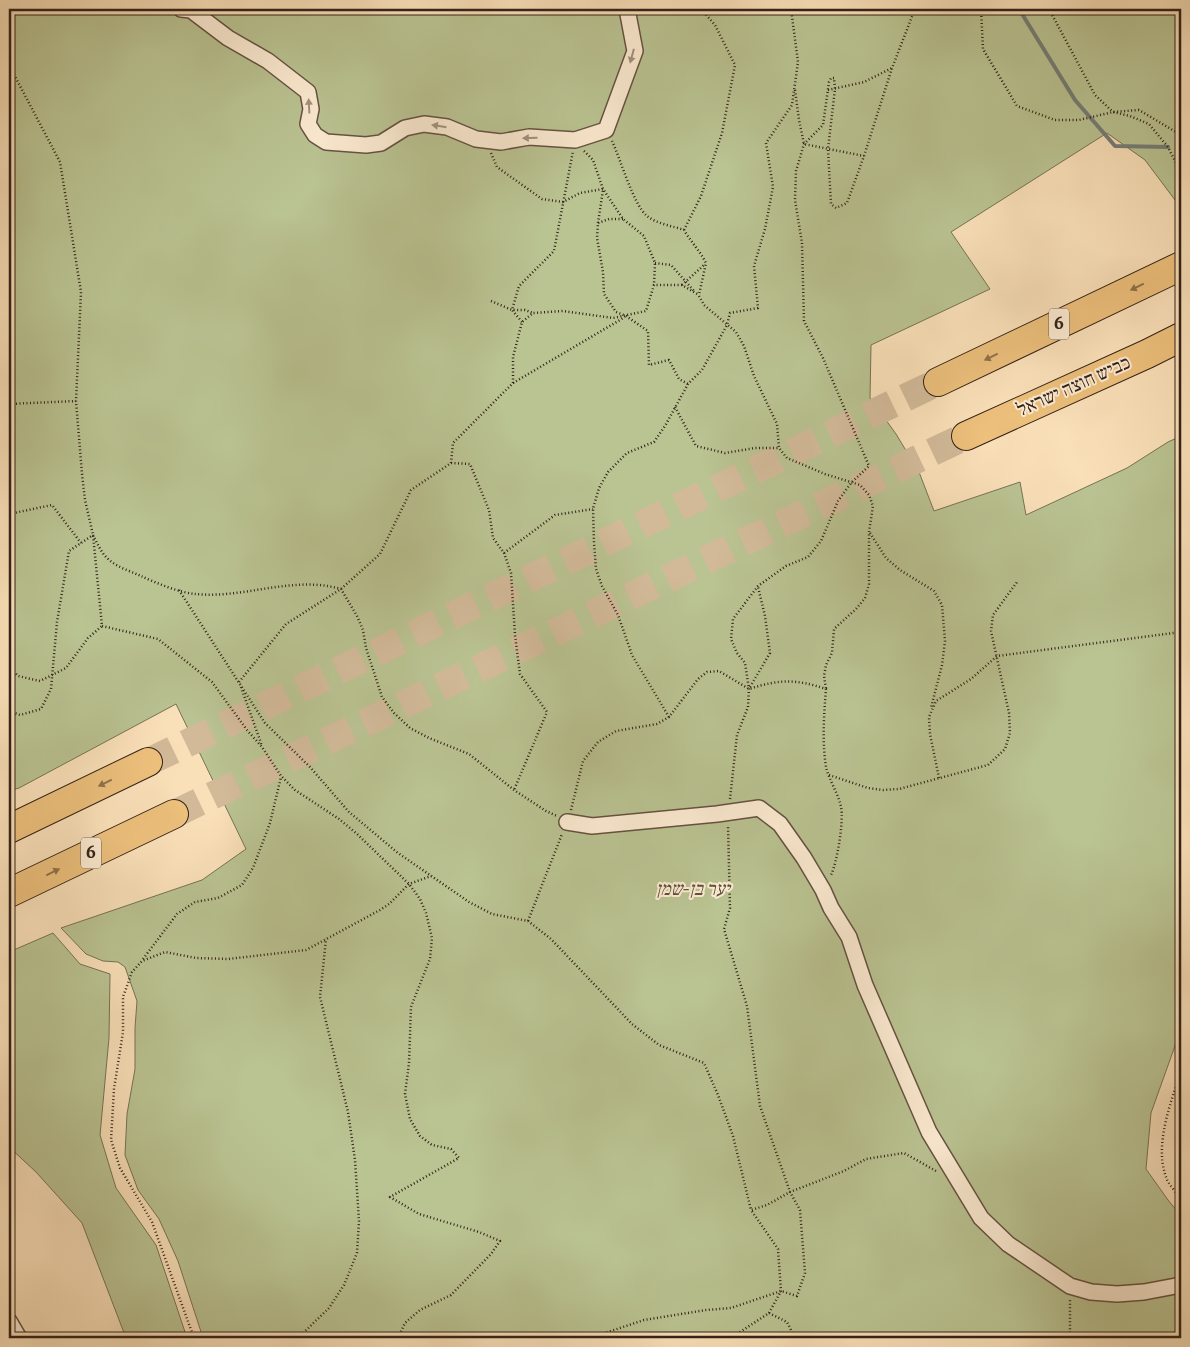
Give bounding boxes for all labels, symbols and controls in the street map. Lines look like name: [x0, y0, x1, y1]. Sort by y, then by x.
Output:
one-way arrow: [628, 49, 636, 64]
one-way arrow: [305, 98, 313, 114]
one-way arrow: [431, 121, 447, 129]
one-way arrow: [522, 134, 538, 142]
one-way arrow: [1130, 283, 1144, 291]
road number: 6: [1049, 308, 1069, 339]
street label: כביש חוצה ישראל: [1013, 350, 1135, 424]
one-way arrow: [984, 353, 998, 361]
one-way arrow: [97, 779, 112, 787]
road number: 6: [81, 838, 101, 868]
one-way arrow: [46, 868, 60, 876]
park label: יער בן-שמן: [656, 877, 732, 903]

